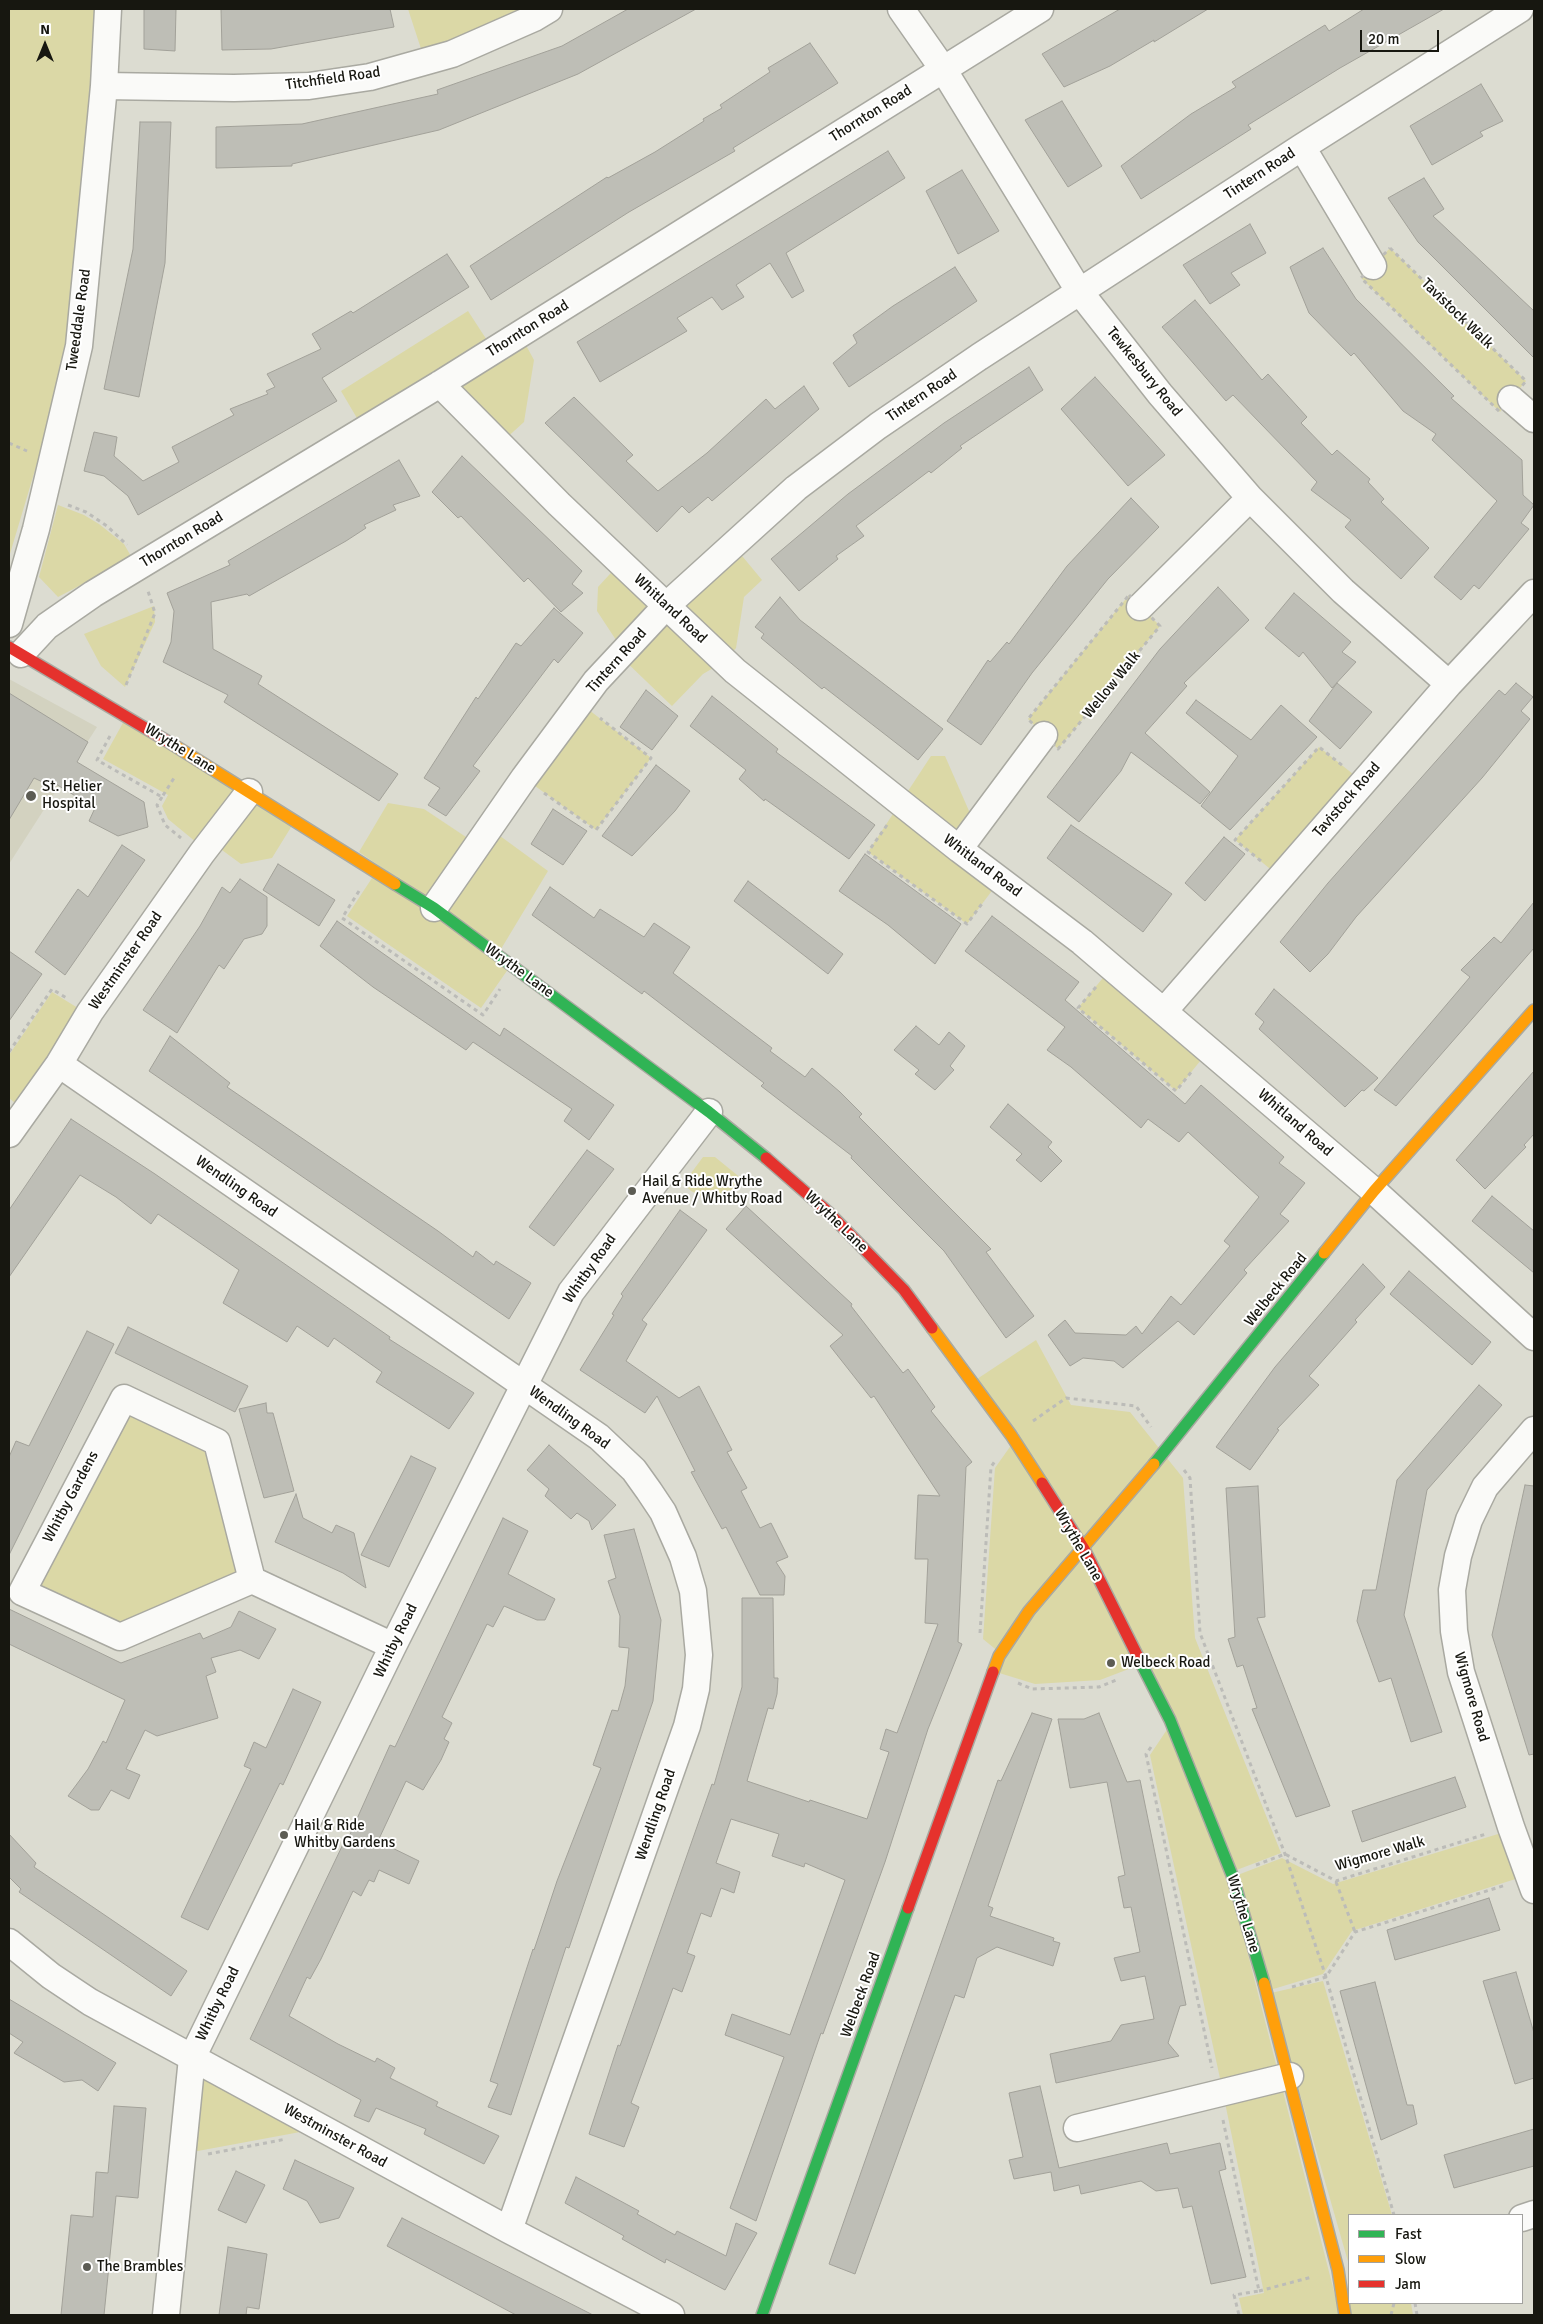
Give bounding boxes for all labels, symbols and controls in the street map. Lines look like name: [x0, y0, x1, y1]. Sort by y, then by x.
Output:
north arrow: [20, 20, 70, 70]
scale bar: [1363, 20, 1442, 52]
text: N: [40, 21, 50, 38]
text: 20 m: [1368, 30, 1399, 48]
street label: Titchfield Road: [284, 63, 382, 95]
street label: Thornton Road: [827, 82, 915, 146]
street label: Tintern Road: [1221, 144, 1299, 204]
street label: Tweeddale Road: [63, 268, 95, 372]
street label: Tavistock Walk: [1417, 275, 1497, 353]
street label: Thornton Road: [484, 297, 572, 361]
street label: Tewkesbury Road: [1102, 324, 1186, 420]
street label: Tintern Road: [883, 366, 961, 426]
street label: Thornton Road: [137, 508, 227, 572]
street label: Whitland Road: [630, 570, 710, 648]
street label: Tintern Road: [583, 625, 651, 697]
street label: Wellow Walk: [1079, 648, 1145, 722]
street label: Wrythe Lane: [141, 720, 219, 778]
street label: Tavistock Road: [1309, 759, 1385, 841]
place label: St. Helier Hospital: [42, 778, 102, 813]
marker: St. Helier Hospital: [24, 789, 38, 803]
street label: Whitland Road: [939, 831, 1025, 901]
street label: Westminster Road: [85, 908, 167, 1014]
street label: Wrythe Lane: [481, 940, 557, 1002]
street label: Whitland Road: [1254, 1085, 1336, 1161]
street label: Wendling Road: [192, 1152, 280, 1222]
place label: Hail & Ride Wrythe Avenue / Whitby Road: [642, 1173, 782, 1208]
marker: Hail & Ride Wrythe Avenue / Whitby Road: [626, 1185, 638, 1197]
street label: Wrythe Lane: [801, 1187, 871, 1257]
street label: Whitby Road: [560, 1231, 620, 1307]
street label: Welbeck Road: [1241, 1250, 1311, 1330]
street label: Wendling Road: [525, 1383, 613, 1453]
street label: Whitby Gardens: [39, 1448, 103, 1546]
street label: Wrythe Lane: [1050, 1506, 1106, 1584]
street label: Whitby Road: [370, 1601, 422, 1681]
street label: Wigmore Road: [1450, 1650, 1492, 1744]
place label: Welbeck Road: [1121, 1654, 1210, 1672]
marker: Welbeck Road: [1105, 1657, 1117, 1669]
street label: Wendling Road: [632, 1767, 680, 1863]
place label: Hail & Ride Whitby Gardens: [294, 1817, 395, 1852]
marker: Hail & Ride Whitby Gardens: [278, 1829, 290, 1841]
street label: Wigmore Walk: [1333, 1833, 1427, 1875]
street label: Wrythe Lane: [1223, 1873, 1263, 1955]
street label: Welbeck Road: [837, 1950, 885, 2040]
street label: Whitby Road: [192, 1964, 244, 2044]
street label: Westminster Road: [280, 2100, 390, 2172]
legend: [1348, 2214, 1523, 2304]
text: Fast: [1395, 2225, 1422, 2243]
text: Slow: [1395, 2250, 1426, 2268]
place label: The Brambles: [97, 2258, 183, 2276]
marker: The Brambles: [81, 2261, 93, 2273]
text: Jam: [1395, 2275, 1421, 2293]

